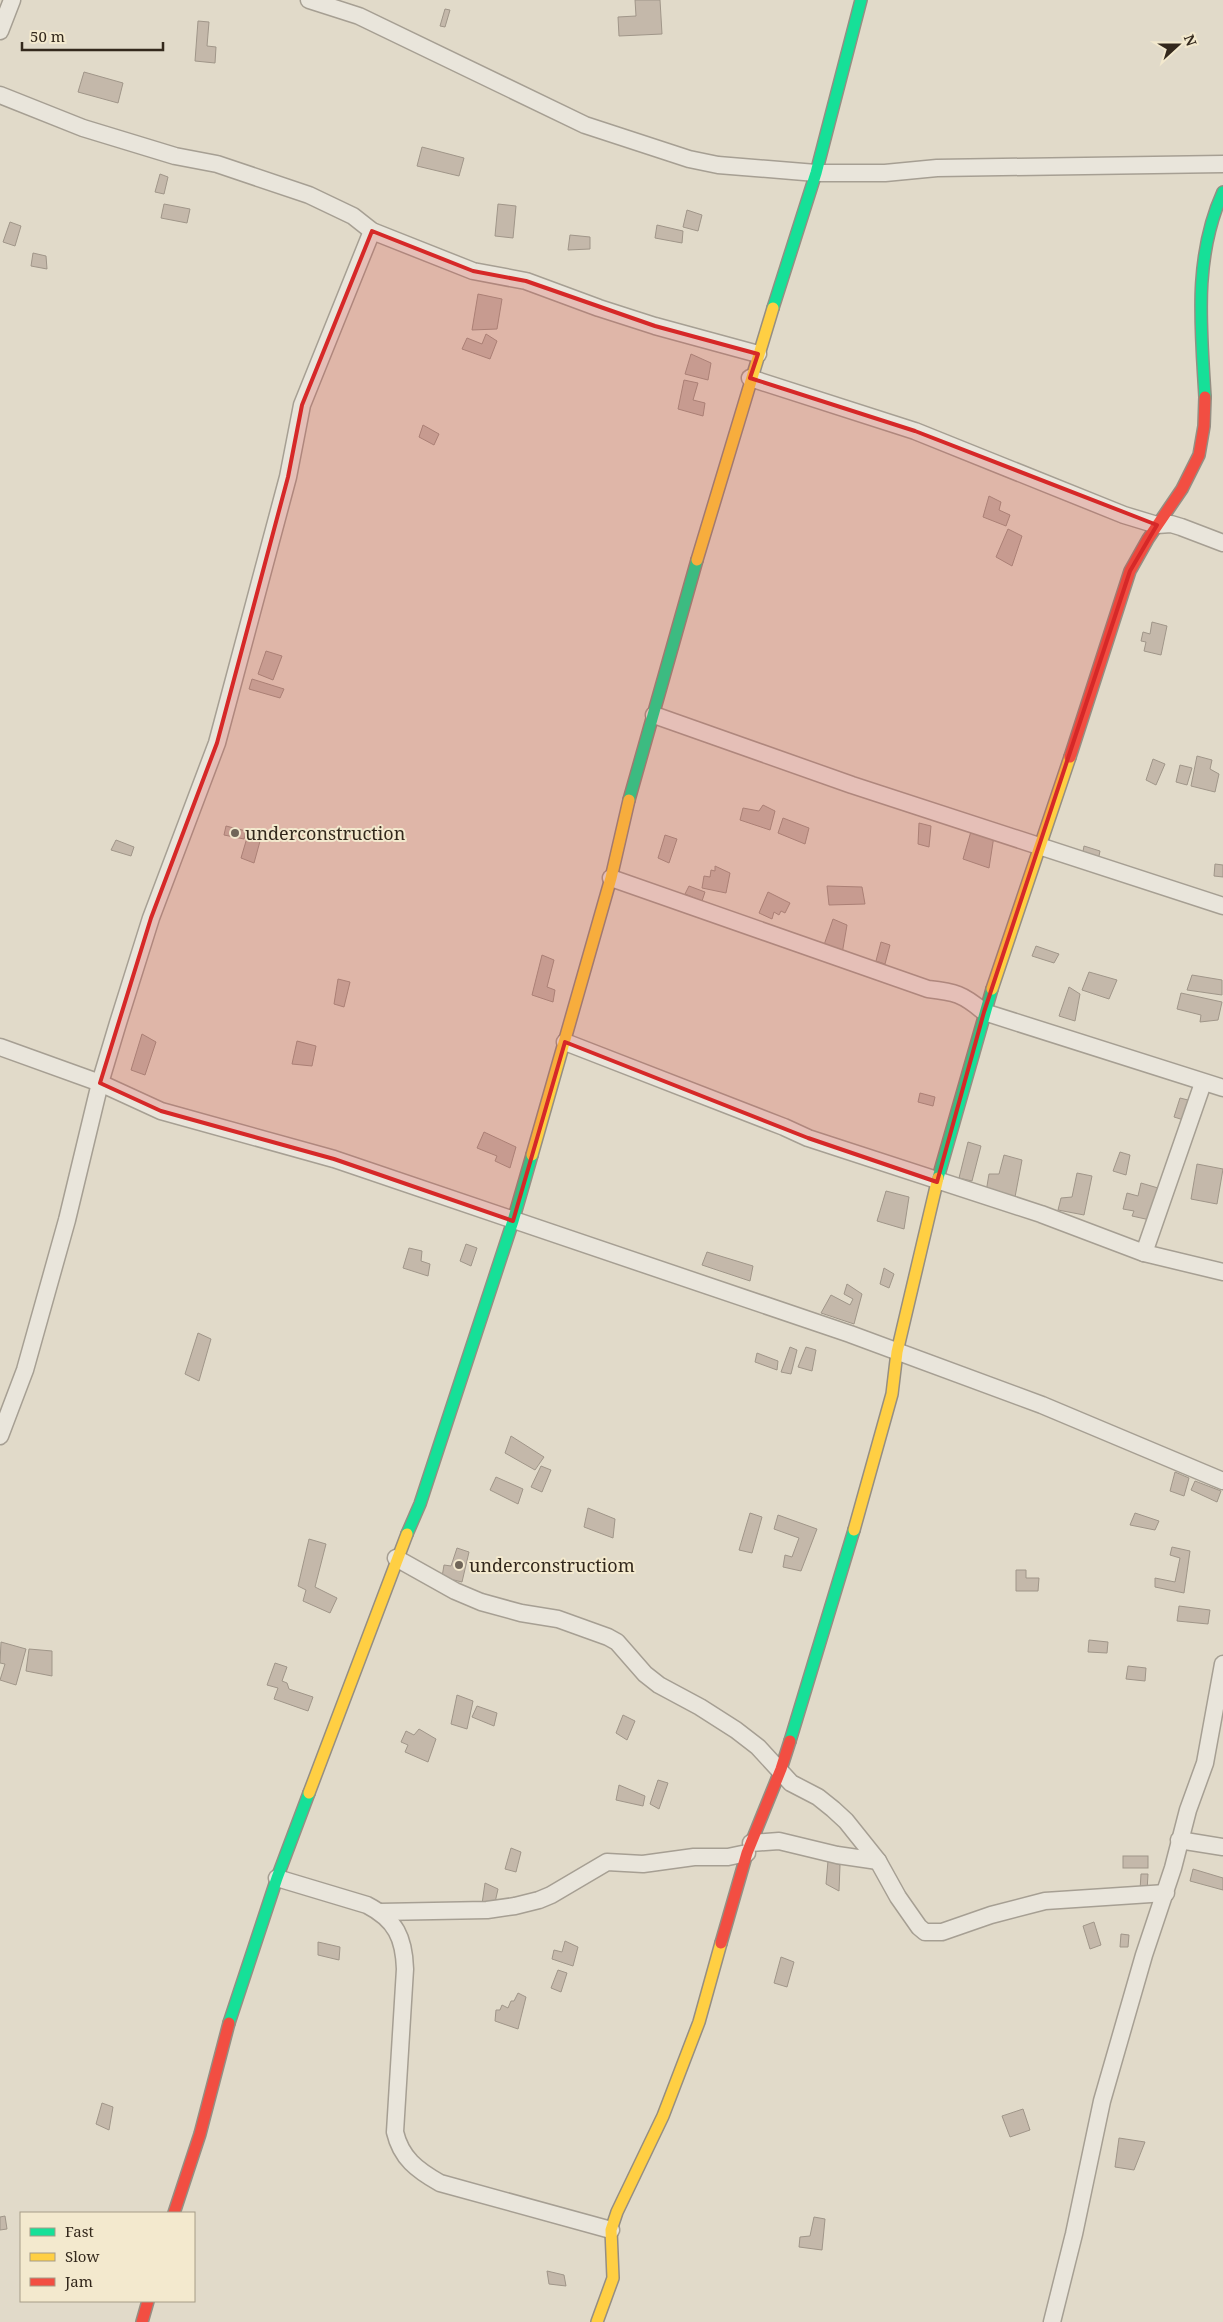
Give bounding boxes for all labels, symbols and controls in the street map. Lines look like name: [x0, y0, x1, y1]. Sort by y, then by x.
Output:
scale bar: [22, 20, 164, 52]
north arrow: [1153, 20, 1203, 70]
text: 50 m: [30, 26, 65, 46]
text: N: [1180, 32, 1201, 49]
place label: underconstruction: [245, 821, 406, 845]
marker: underconstruction: [229, 827, 241, 839]
place label: underconstructiom: [469, 1553, 635, 1577]
marker: underconstructiom: [453, 1559, 465, 1571]
legend: [20, 2212, 195, 2302]
text: Fast: [65, 2221, 94, 2241]
text: Slow: [65, 2246, 99, 2266]
text: Jam: [64, 2271, 93, 2291]

